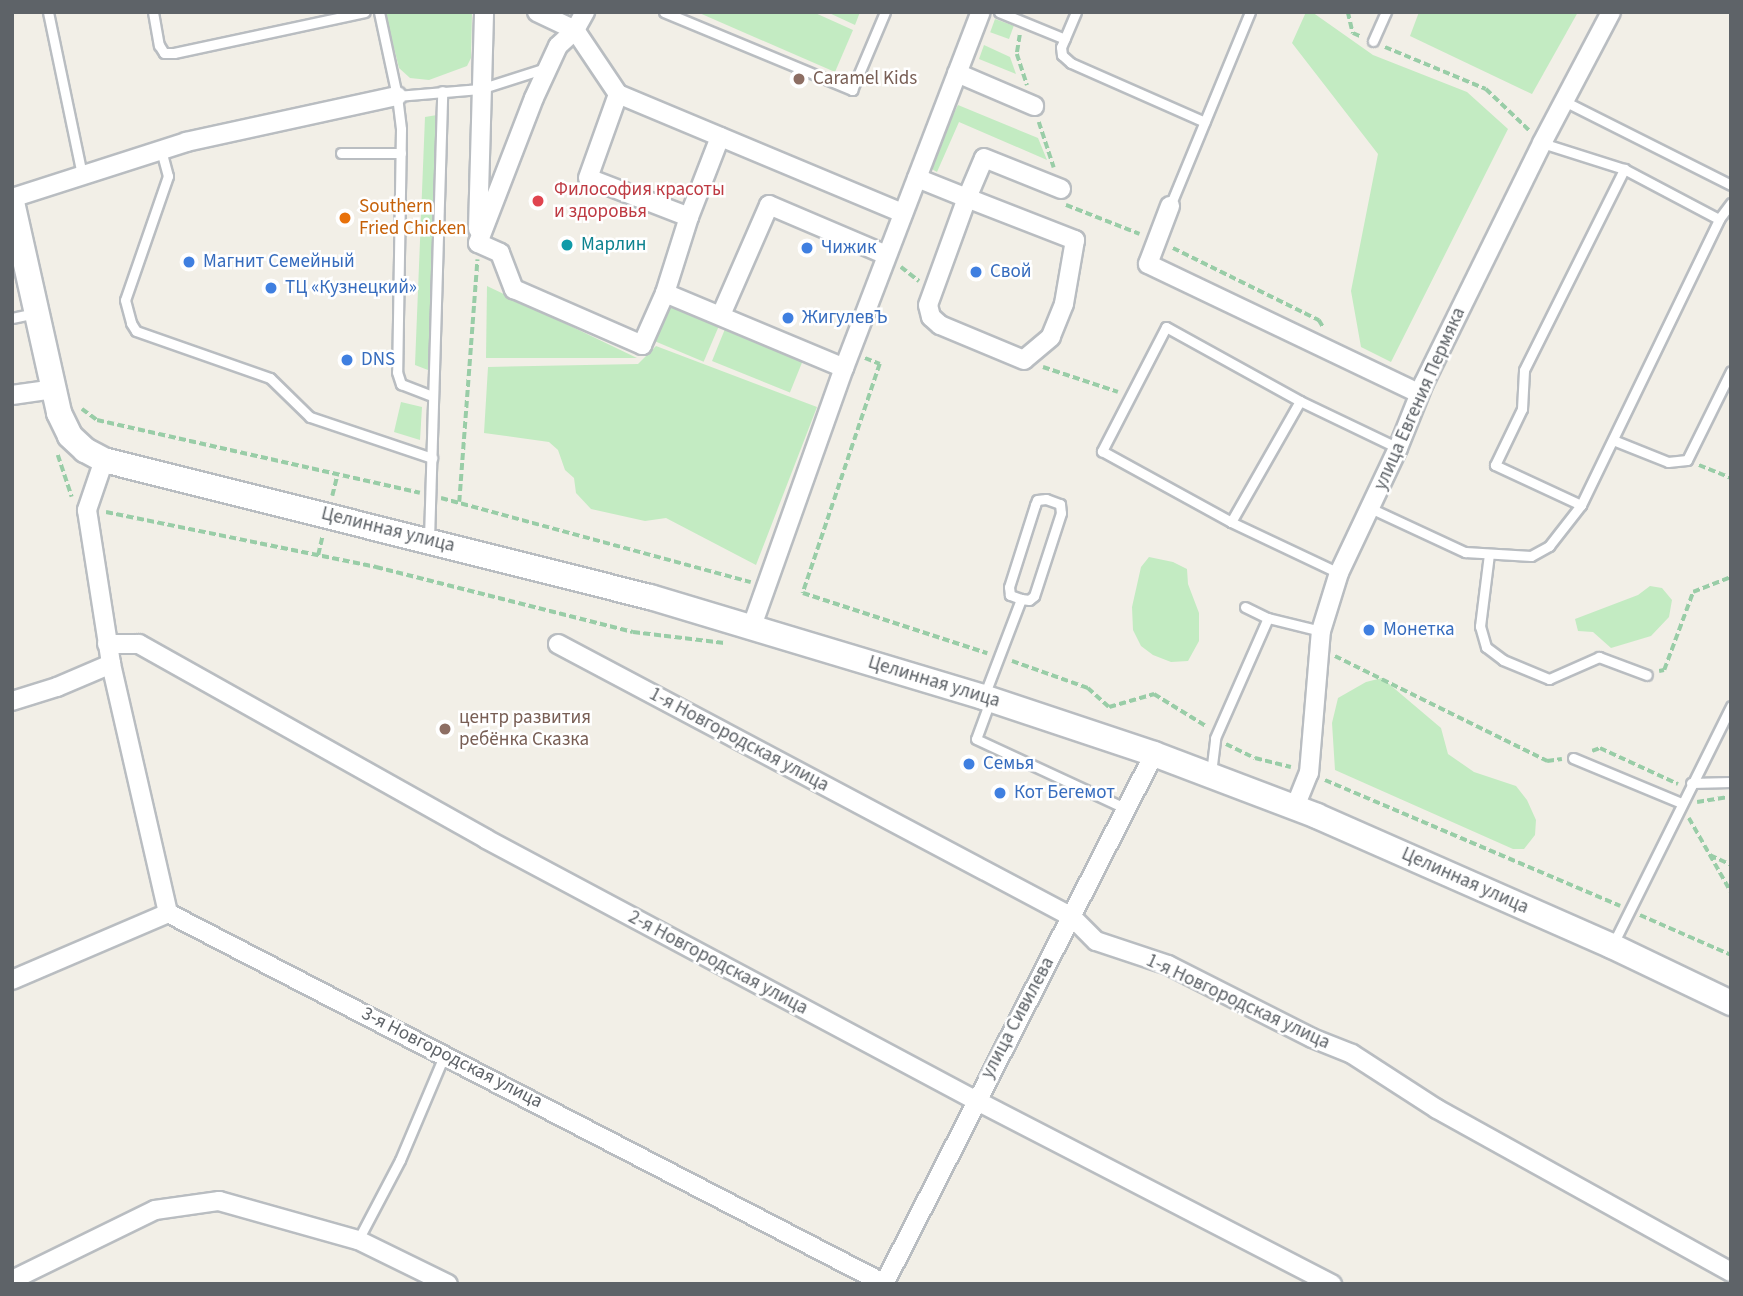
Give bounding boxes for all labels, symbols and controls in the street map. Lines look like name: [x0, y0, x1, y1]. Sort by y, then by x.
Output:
place label: Caramel Kids: [813, 68, 917, 90]
marker: Caramel Kids: [791, 71, 807, 87]
place label: Философия красоты и здоровья: [554, 179, 725, 223]
marker: Философия красоты и здоровья: [528, 191, 548, 211]
place label: Southern Fried Chicken: [359, 196, 466, 240]
marker: Southern Fried Chicken: [337, 210, 353, 226]
place label: Марлин: [581, 234, 646, 256]
marker: Марлин: [559, 237, 575, 253]
place label: Чижик: [821, 237, 876, 259]
marker: Чижик: [799, 240, 815, 256]
place label: Магнит Семейный: [203, 251, 355, 273]
marker: Магнит Семейный: [181, 254, 197, 270]
place label: Свой: [990, 261, 1032, 283]
marker: Свой: [968, 264, 984, 280]
place label: ТЦ «Кузнецкий»: [285, 277, 417, 299]
marker: ТЦ «Кузнецкий»: [263, 280, 279, 296]
street label: улица Евгения Пермяка: [1369, 304, 1471, 494]
place label: ЖигулевЪ: [802, 307, 888, 329]
marker: ЖигулевЪ: [780, 310, 796, 326]
place label: DNS: [361, 349, 395, 371]
marker: DNS: [339, 352, 355, 368]
street label: Целинная улица: [319, 502, 457, 558]
place label: Монетка: [1383, 619, 1455, 641]
marker: Монетка: [1361, 622, 1377, 638]
street label: Целинная улица: [865, 651, 1003, 713]
street label: 1-я Новгородская улица: [645, 683, 833, 797]
place label: центр развития ребёнка Сказка: [459, 707, 591, 751]
marker: центр развития ребёнка Сказка: [437, 721, 453, 737]
place label: Семья: [983, 753, 1034, 775]
marker: Семья: [961, 756, 977, 772]
place label: Кот Бегемот: [1014, 782, 1115, 804]
marker: Кот Бегемот: [992, 785, 1008, 801]
street label: Целинная улица: [1398, 843, 1532, 919]
street label: 2-я Новгородская улица: [624, 906, 812, 1020]
street label: 1-я Новгородская улица: [1142, 949, 1334, 1055]
street label: улица Сивилева: [976, 953, 1060, 1083]
street label: 3-я Новгородская улица: [358, 1002, 546, 1114]

